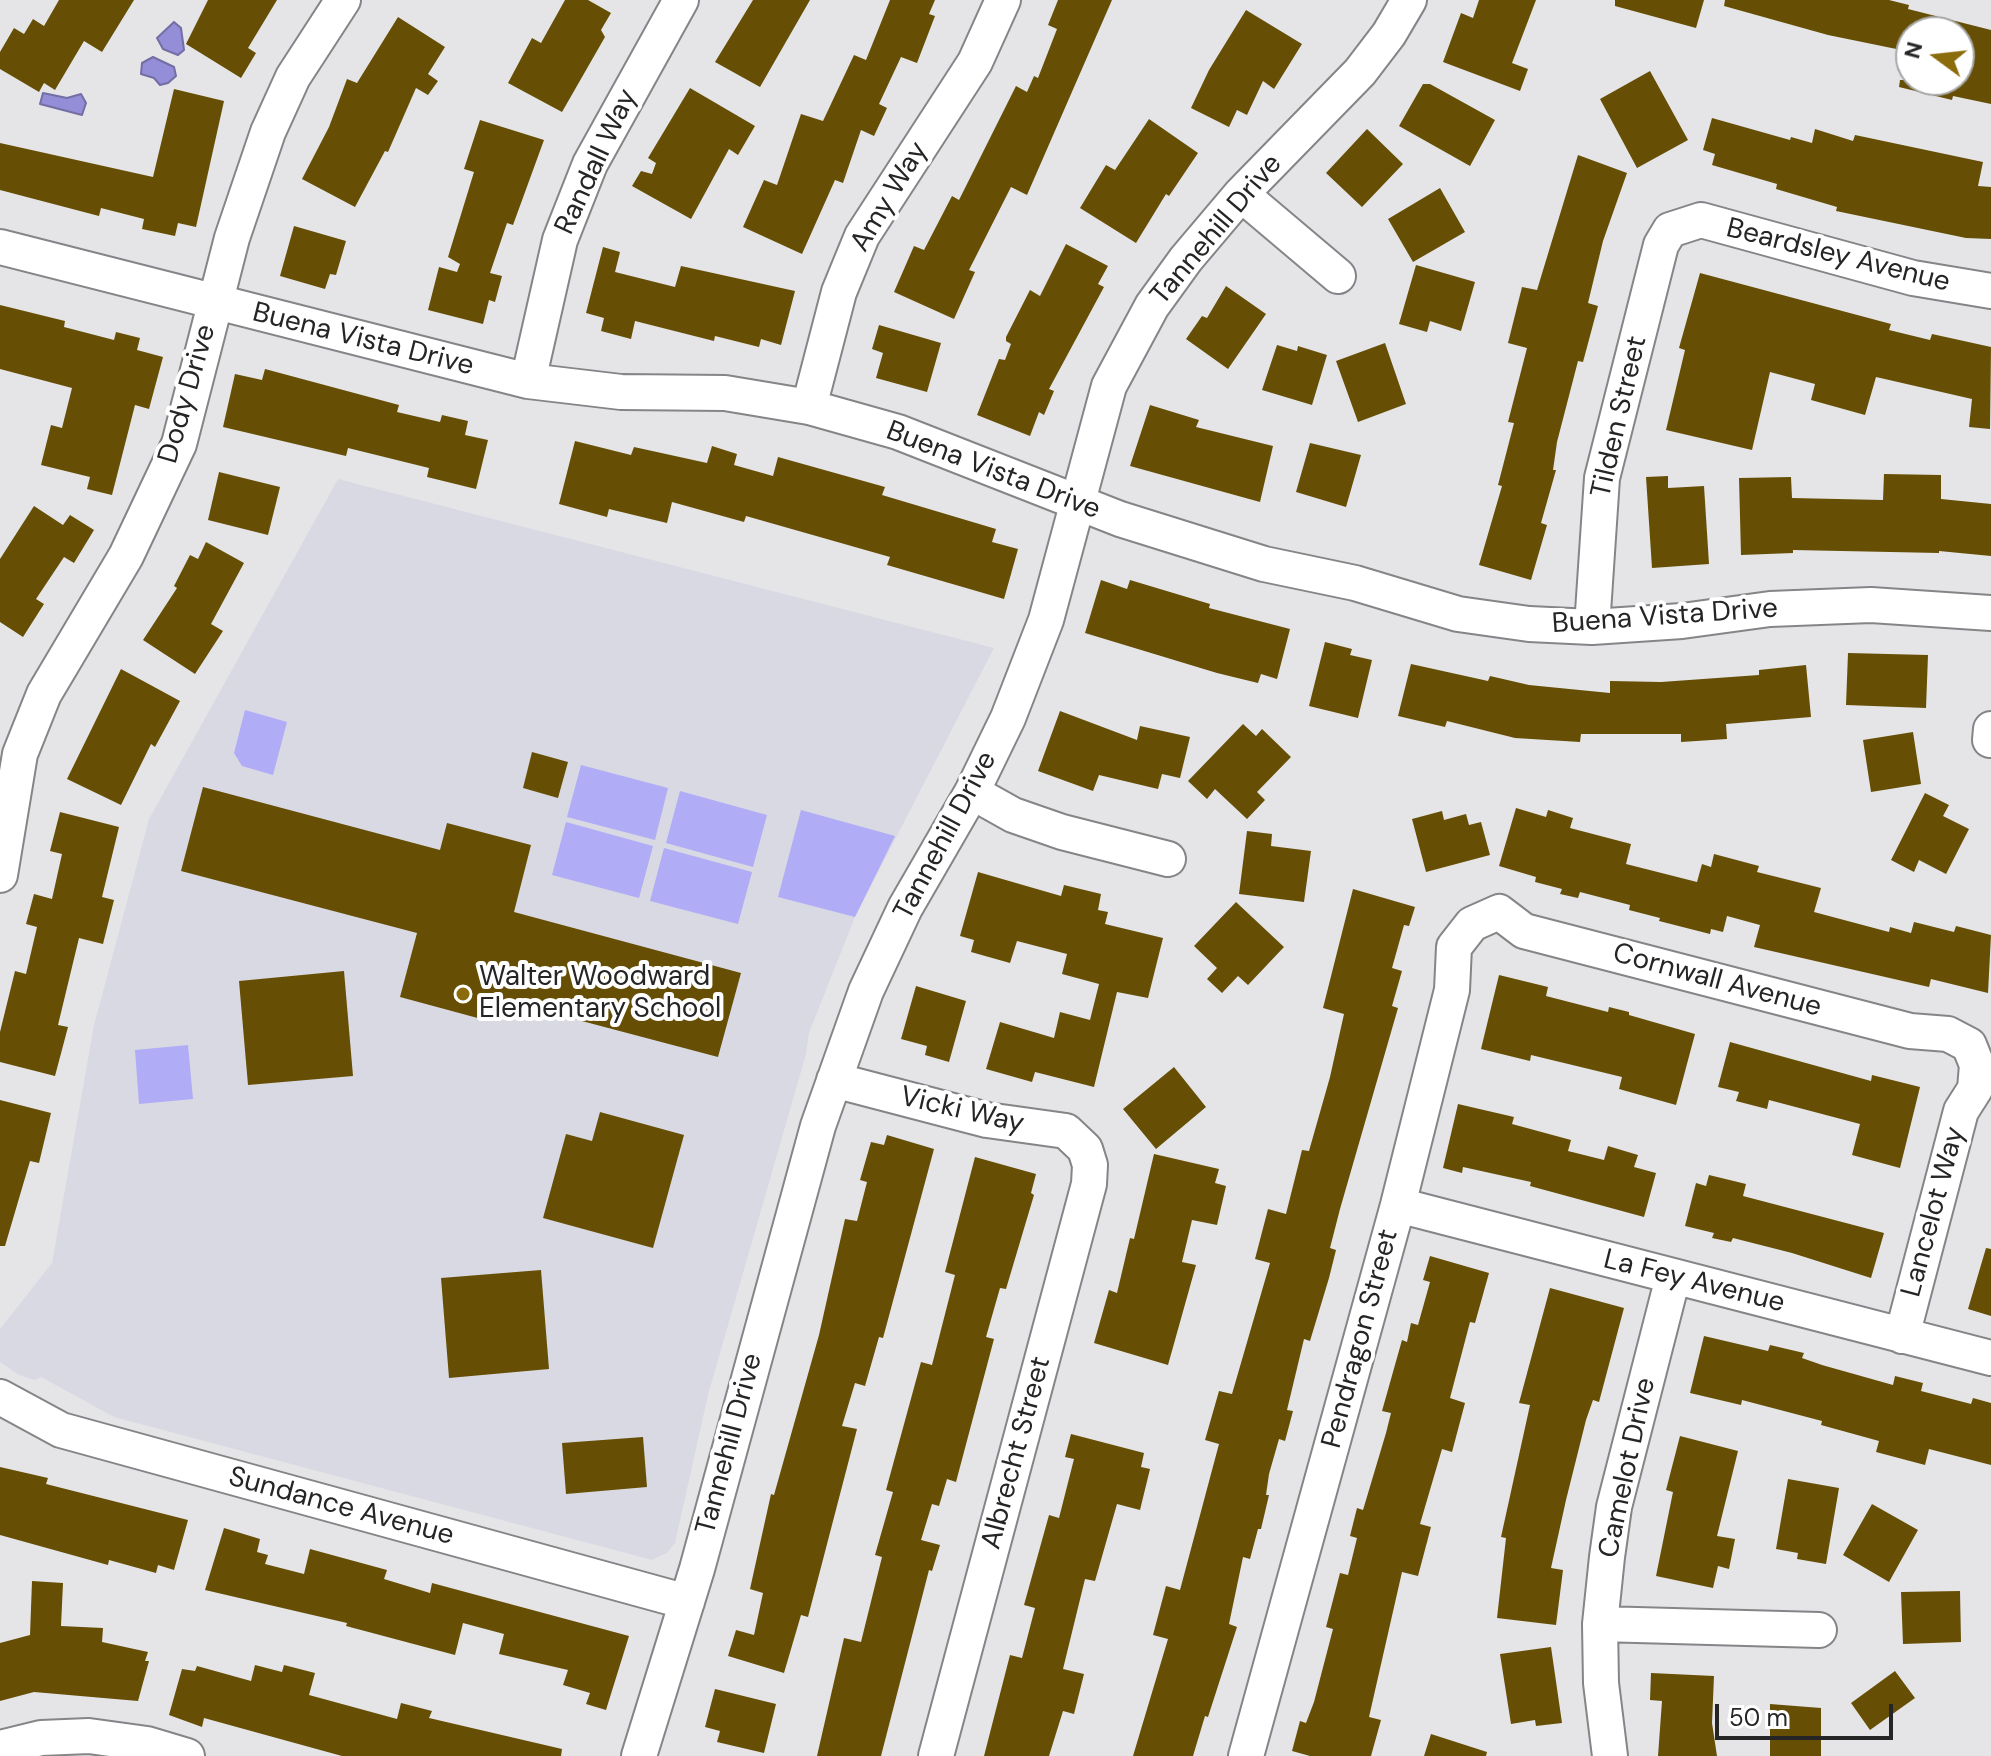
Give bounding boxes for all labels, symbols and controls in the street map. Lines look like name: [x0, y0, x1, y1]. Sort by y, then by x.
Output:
north arrow: [1895, 16, 1975, 96]
text: N: [1897, 39, 1929, 62]
street label: Randall Way: [549, 84, 645, 240]
street label: Amy Way: [844, 136, 936, 258]
street label: Tannehill Drive: [1144, 148, 1290, 312]
street label: Beardsley Avenue: [1723, 212, 1953, 300]
street label: Buena Vista Drive: [249, 296, 477, 384]
street label: Dody Drive: [152, 321, 224, 467]
street label: Tilden Street: [1585, 333, 1655, 501]
street label: Buena Vista Drive: [881, 415, 1105, 527]
street label: Buena Vista Drive: [1551, 592, 1779, 642]
street label: Tannehill Drive: [888, 746, 1004, 926]
street label: Cornwall Avenue: [1609, 937, 1825, 1025]
place label: Walter Woodward Elementary School: [479, 961, 721, 1027]
marker: Walter Woodward Elementary School: [454, 985, 472, 1003]
street label: Vicki Way: [897, 1080, 1027, 1142]
street label: Lancelot Way: [1895, 1123, 1973, 1301]
street label: Pendragon Street: [1316, 1226, 1406, 1452]
street label: La Fey Avenue: [1600, 1243, 1788, 1321]
street label: Tannehill Drive: [690, 1350, 770, 1538]
street label: Albrecht Street: [975, 1353, 1059, 1553]
street label: Camelot Drive: [1593, 1375, 1663, 1561]
street label: Sundance Avenue: [225, 1461, 457, 1553]
scale bar: [1719, 1688, 1897, 1738]
text: 50 m: [1729, 1702, 1788, 1733]

